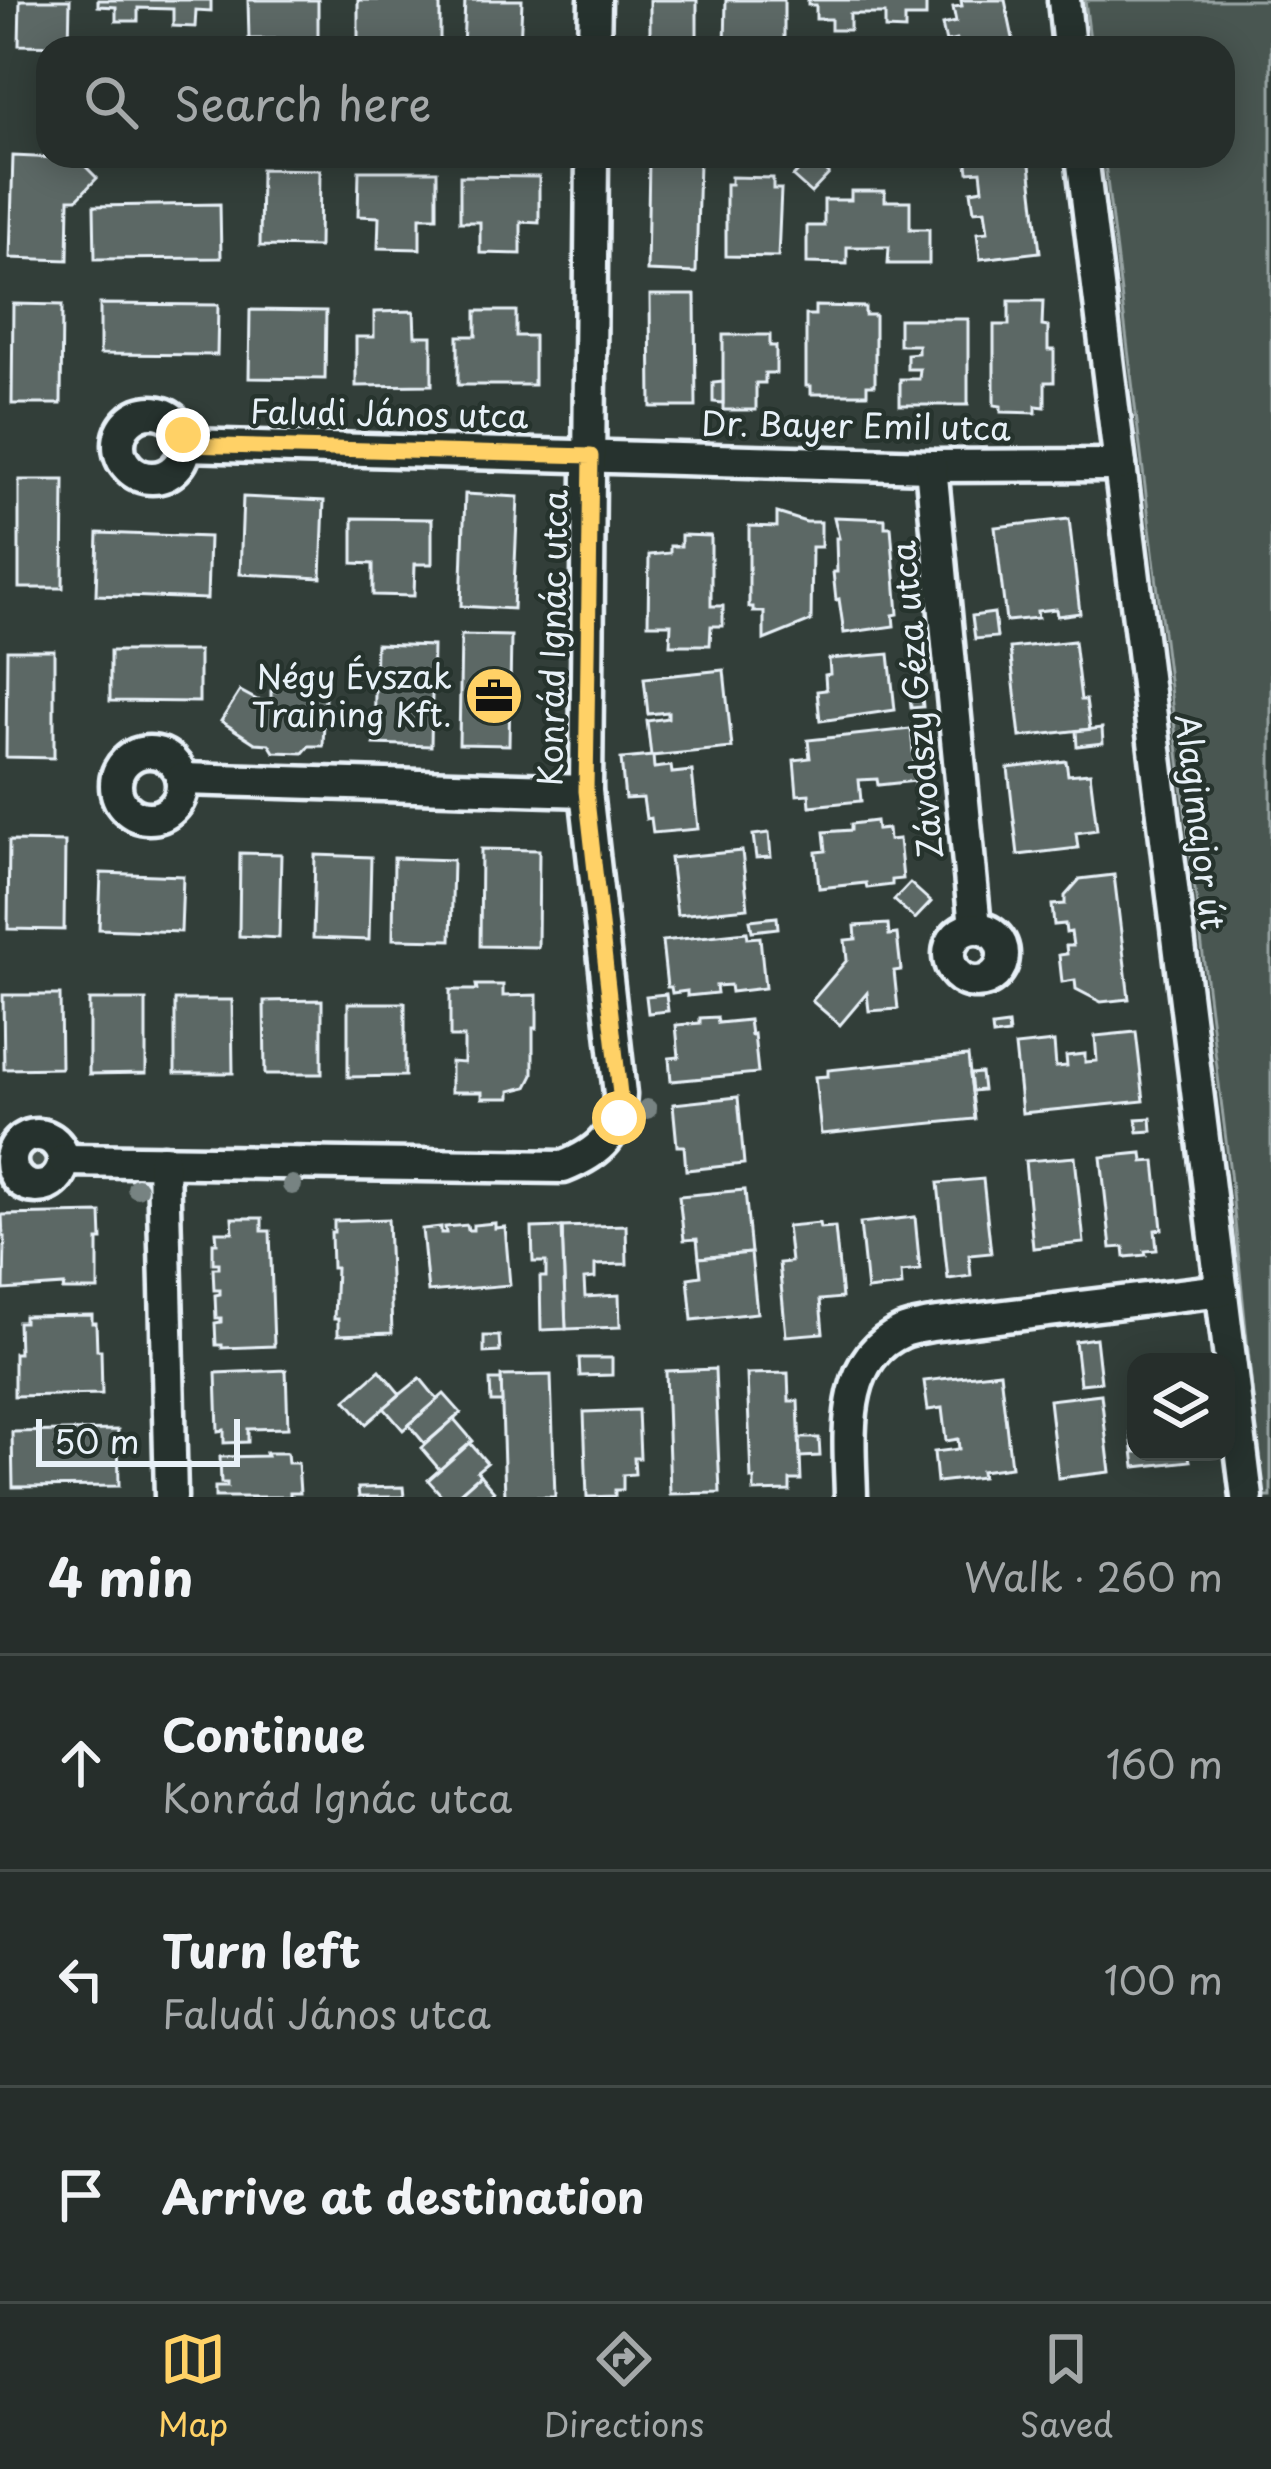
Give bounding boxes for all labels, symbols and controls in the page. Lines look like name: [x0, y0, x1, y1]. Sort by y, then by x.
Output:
search box: [36, 36, 1235, 168]
text: Search here: [174, 68, 431, 136]
icon: search: [78, 69, 144, 135]
street label: Faludi János utca: [249, 385, 529, 439]
street label: Dr. Bayer Emil utca: [701, 396, 1012, 452]
route end: [156, 408, 210, 462]
street label: Konrád Ignác utca: [523, 489, 579, 787]
street label: Závodszy Géza utca: [876, 539, 954, 861]
place label: Négy Évszak Training Kft.: [252, 650, 452, 738]
office icon: Négy Évszak Training Kft.: [463, 665, 525, 727]
street label: Alagimajor út: [1164, 711, 1240, 932]
route start: [592, 1091, 646, 1145]
map controls: [1127, 1353, 1235, 1461]
button: layers: [1127, 1353, 1235, 1461]
scale bar: [36, 1413, 240, 1466]
text: 50 m: [54, 1415, 140, 1465]
text: 4 min: [48, 1537, 193, 1614]
text: Walk · 260 m: [964, 1546, 1223, 1605]
text: Continue: [162, 1699, 365, 1767]
icon: ahead: [48, 1730, 114, 1796]
text: 160 m: [1106, 1733, 1223, 1792]
text: Konrád Ignác utca: [162, 1767, 512, 1826]
text: Turn left: [162, 1915, 361, 1983]
icon: left: [48, 1946, 114, 2012]
text: 100 m: [1104, 1949, 1223, 2008]
text: Faludi János utca: [162, 1983, 491, 2042]
text: Arrive at destination: [162, 2161, 645, 2229]
icon: arrive: [48, 2162, 114, 2228]
tab: Map: [158, 2326, 228, 2448]
tab: Directions: [544, 2326, 704, 2448]
tab: Saved: [1020, 2326, 1113, 2448]

